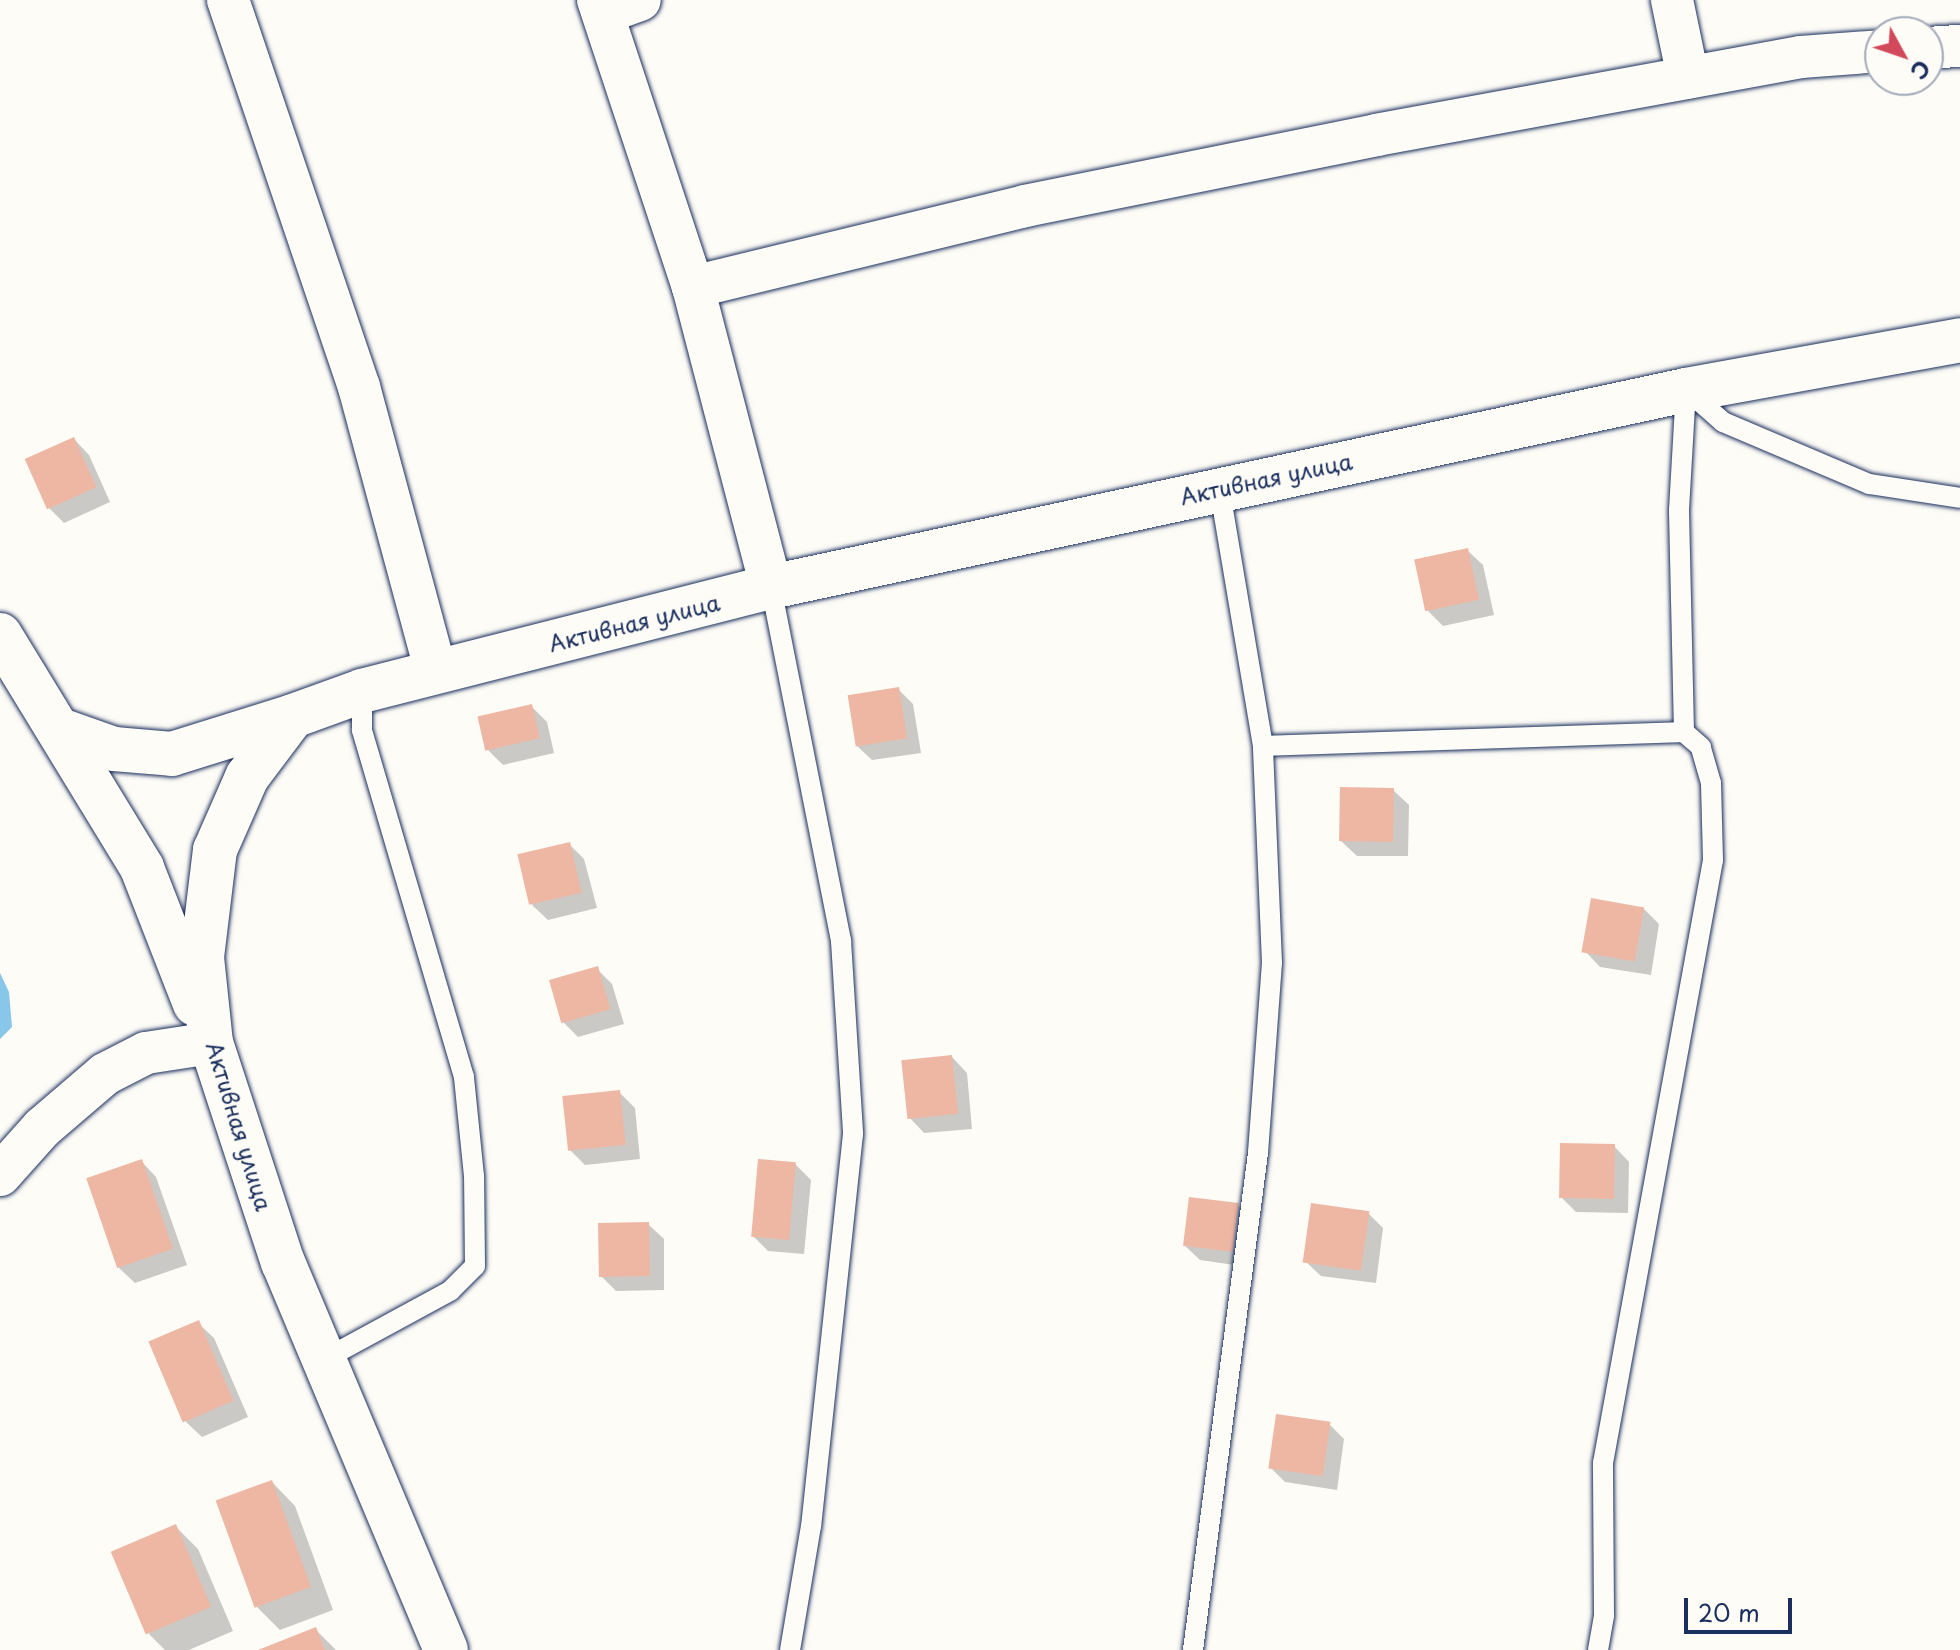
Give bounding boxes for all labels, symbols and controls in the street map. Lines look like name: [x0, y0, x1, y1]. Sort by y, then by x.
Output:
north arrow: [1864, 16, 1944, 96]
text: С: [1903, 54, 1939, 87]
street label: Активная улица: [1177, 447, 1355, 509]
street label: Активная улица: [545, 588, 723, 656]
street label: Активная улица: [202, 1038, 278, 1214]
scale bar: [1688, 1582, 1796, 1632]
text: 20 m: [1698, 1594, 1760, 1630]

